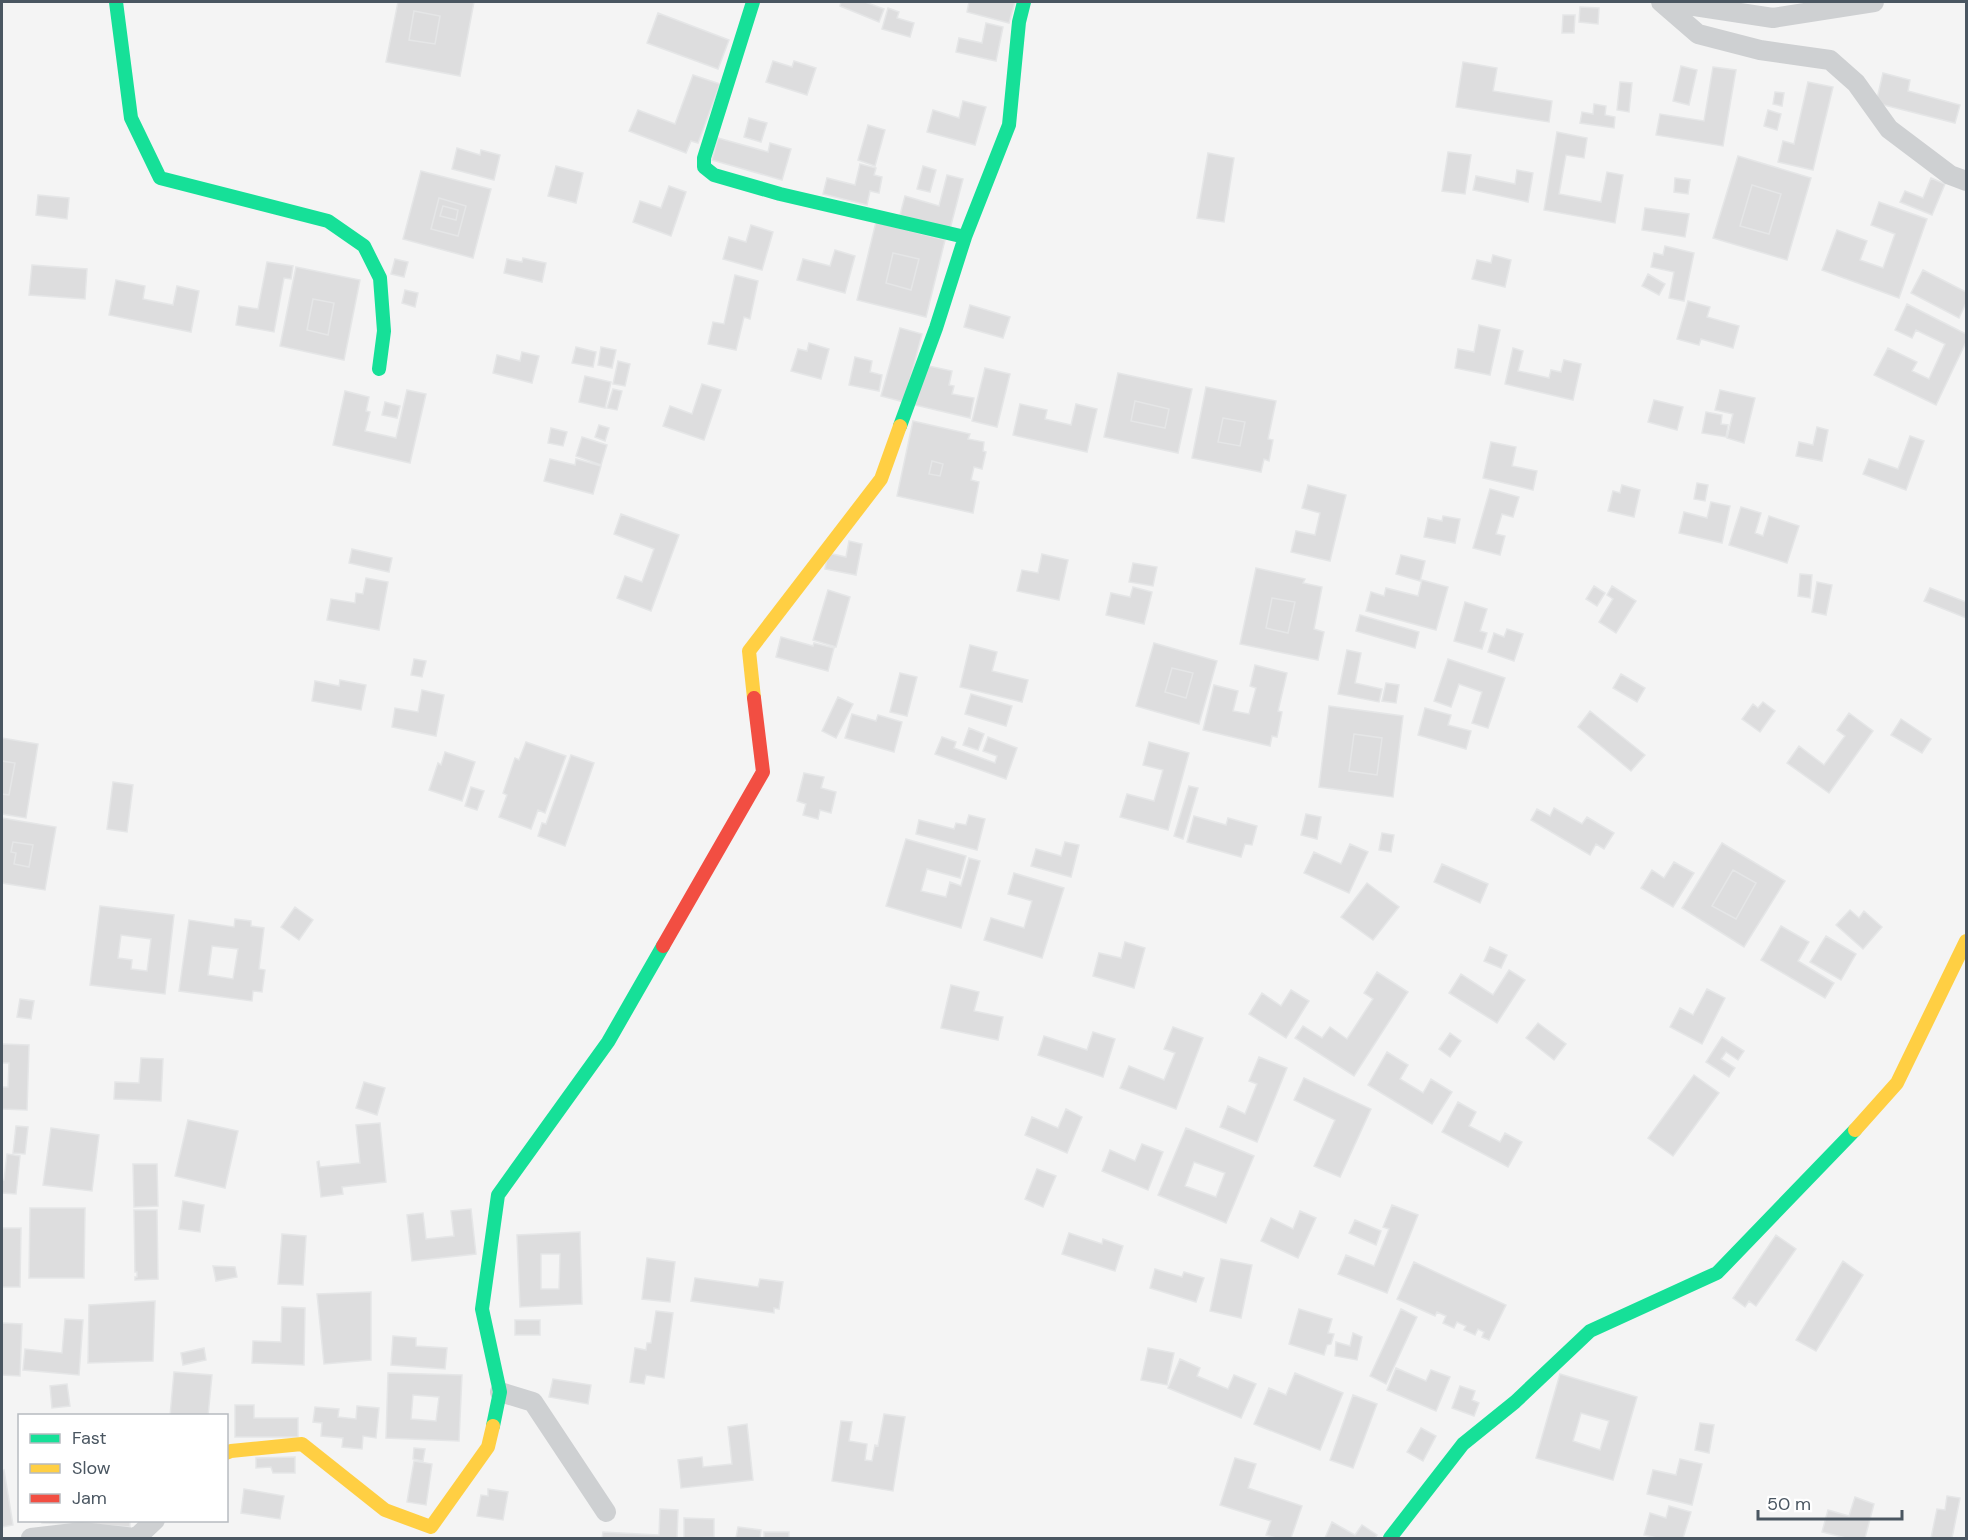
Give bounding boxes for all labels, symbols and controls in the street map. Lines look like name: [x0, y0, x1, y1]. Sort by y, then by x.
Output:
legend: [18, 1414, 228, 1522]
text: Fast: [72, 1426, 107, 1450]
text: Slow: [72, 1456, 111, 1480]
scale bar: [1758, 1483, 1902, 1521]
text: Jam: [72, 1486, 107, 1510]
text: 50 m: [1767, 1492, 1811, 1516]

